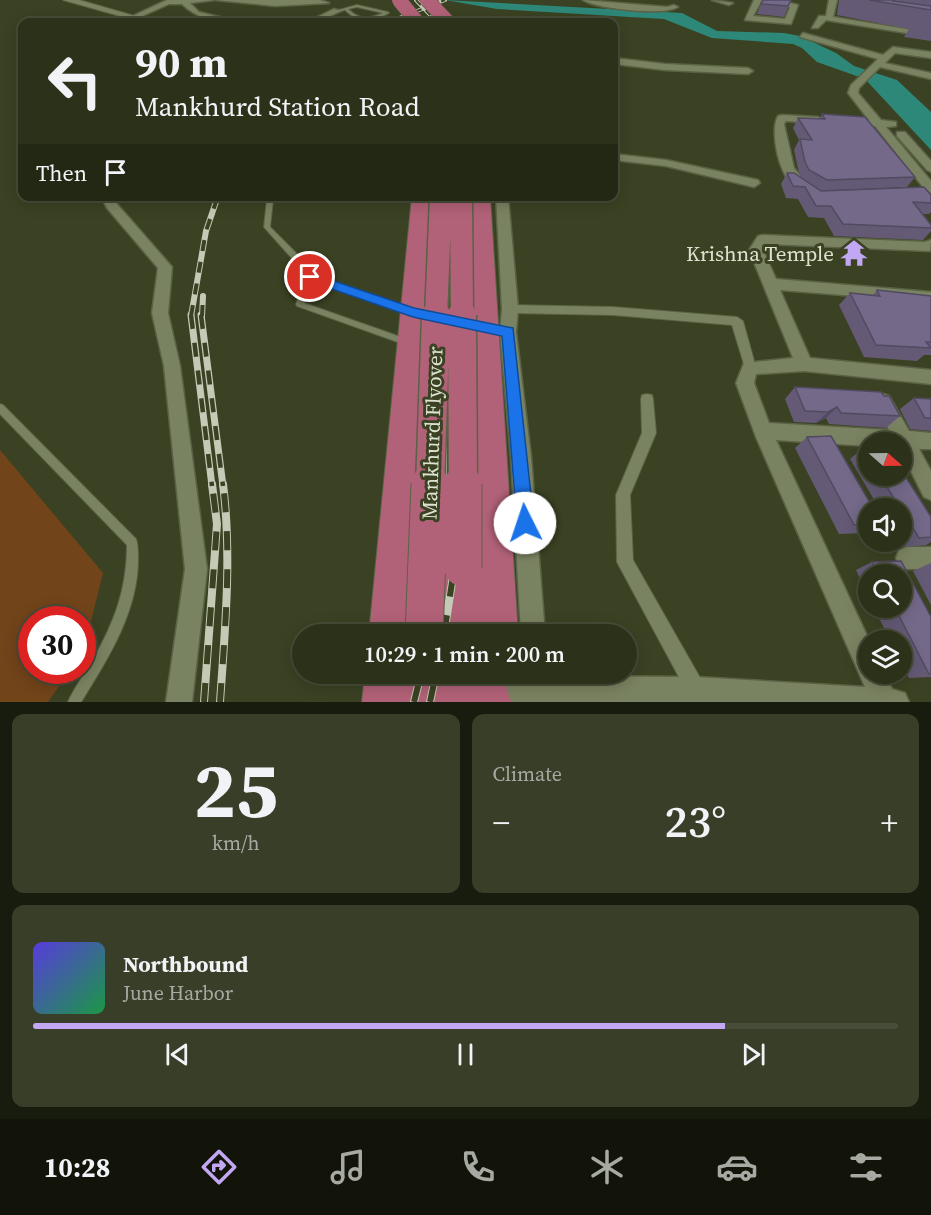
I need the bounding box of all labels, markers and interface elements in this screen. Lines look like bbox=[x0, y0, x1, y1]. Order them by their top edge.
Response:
text: 90 m bbox=[135, 33, 228, 91]
icon: left bbox=[36, 42, 114, 120]
text: Mankhurd Station Road bbox=[135, 88, 420, 125]
icon: arrive bbox=[99, 156, 132, 189]
text: Then bbox=[36, 158, 87, 188]
temple icon: Krishna Temple bbox=[839, 238, 869, 268]
place label: Krishna Temple bbox=[686, 239, 834, 268]
pin bbox=[284, 251, 335, 302]
icon: arrive bbox=[293, 260, 326, 293]
street label: Mankhurd Flyover bbox=[414, 346, 450, 520]
north arrow bbox=[858, 432, 912, 486]
map controls bbox=[858, 432, 912, 684]
position arrow bbox=[493, 491, 557, 555]
button: sound bbox=[858, 498, 912, 552]
button: search bbox=[858, 564, 912, 618]
speed limit sign: 30 bbox=[18, 606, 96, 684]
button: layers bbox=[858, 630, 912, 684]
text: 10:29 · 1 min · 200 m bbox=[364, 639, 565, 669]
text: 25 bbox=[193, 736, 278, 843]
text: Climate bbox=[493, 760, 562, 788]
text: 23° bbox=[664, 790, 726, 852]
text: − bbox=[493, 800, 510, 845]
text: + bbox=[881, 800, 898, 845]
text: km/h bbox=[212, 829, 260, 857]
text: Northbound bbox=[123, 949, 248, 979]
text: June Harbor bbox=[123, 979, 233, 1007]
icon: previous bbox=[161, 1038, 194, 1071]
icon: pause bbox=[449, 1038, 482, 1071]
icon: next bbox=[737, 1038, 770, 1071]
icon: directions bbox=[198, 1146, 240, 1188]
icon: music bbox=[327, 1146, 369, 1188]
icon: phone bbox=[457, 1146, 499, 1188]
icon: climate bbox=[586, 1146, 628, 1188]
icon: car bbox=[716, 1146, 758, 1188]
icon: filters bbox=[845, 1146, 887, 1188]
text: 10:28 bbox=[44, 1149, 110, 1186]

